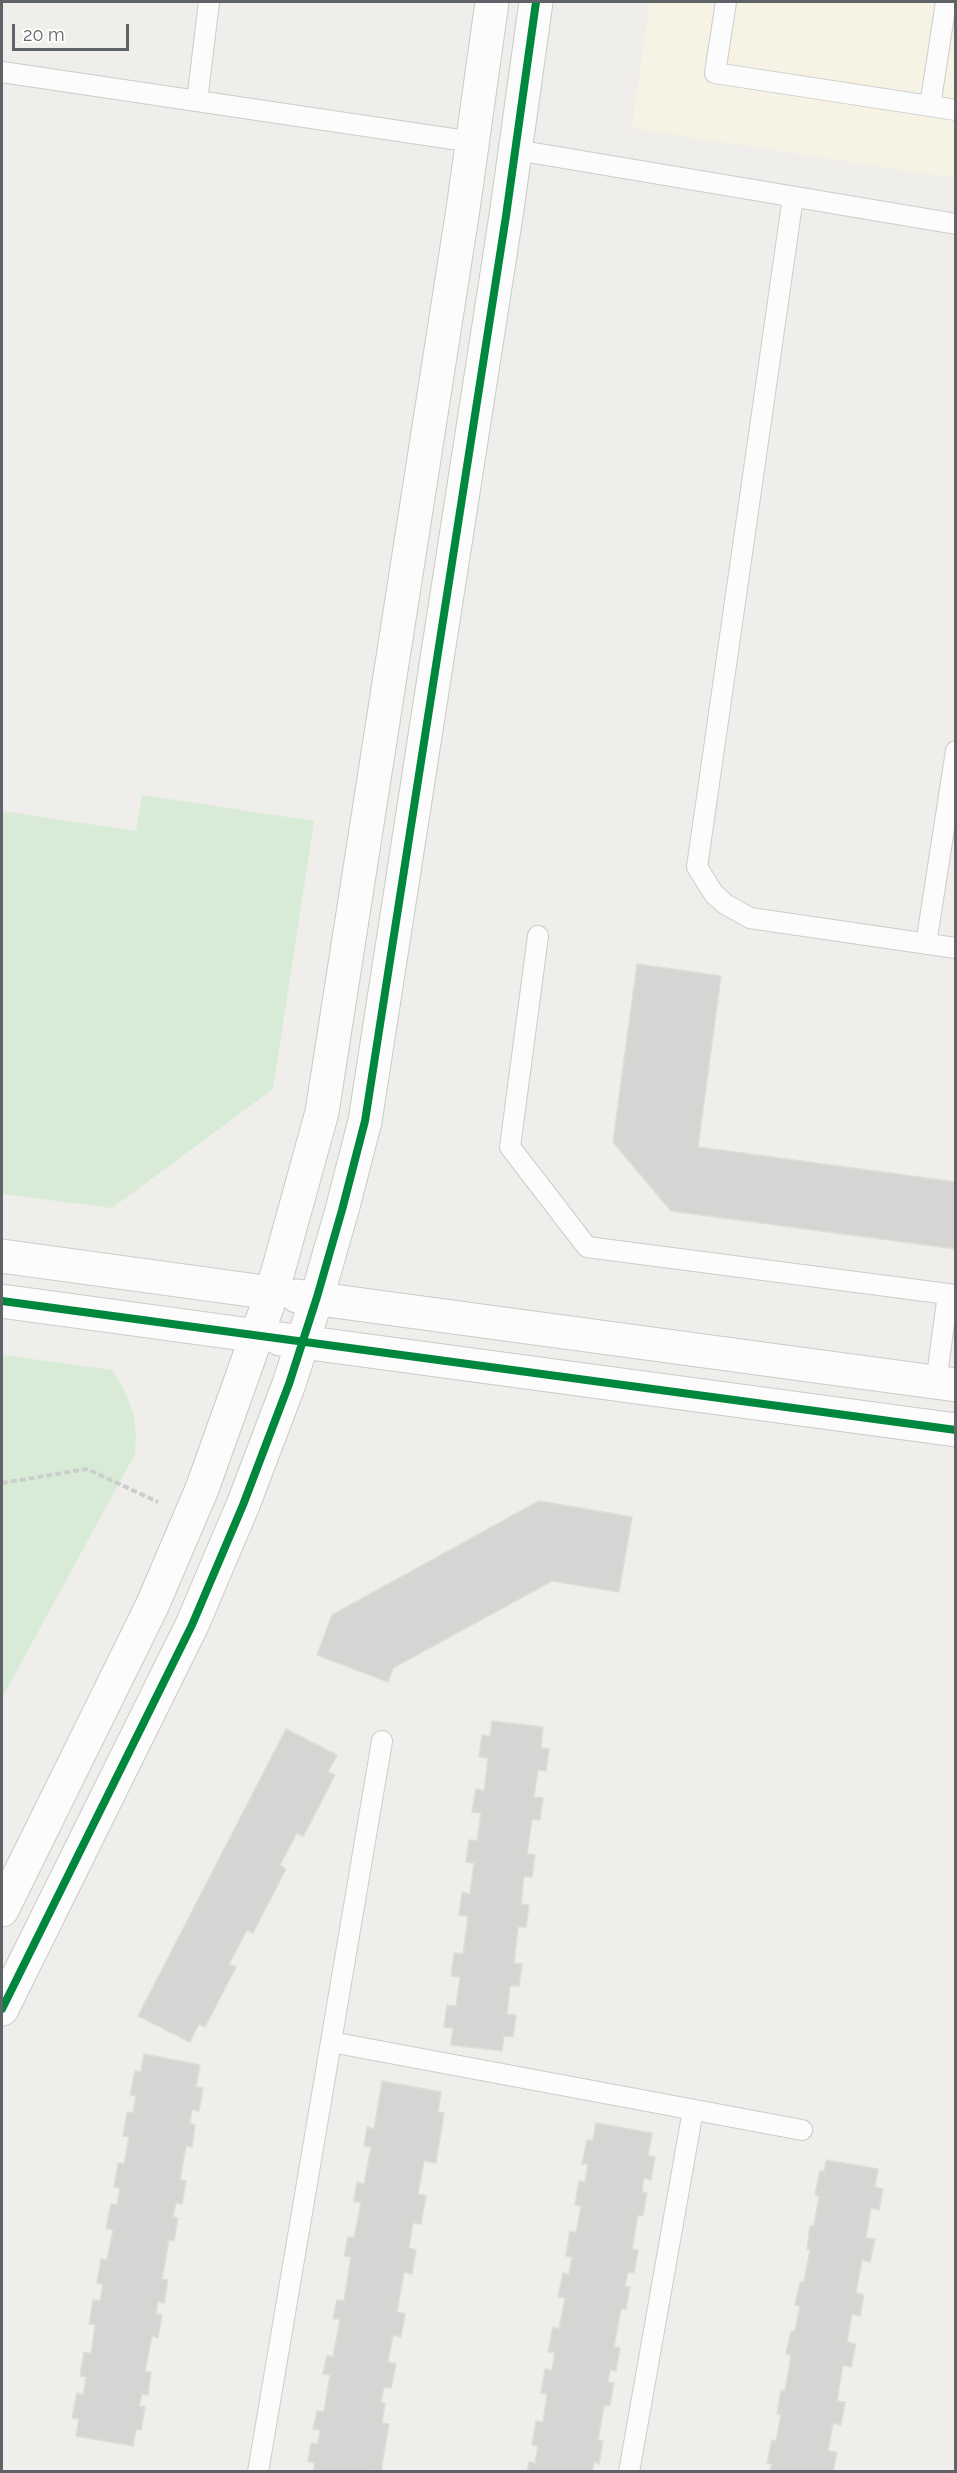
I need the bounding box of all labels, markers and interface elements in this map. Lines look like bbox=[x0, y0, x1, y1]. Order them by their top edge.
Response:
scale bar bbox=[15, 12, 132, 50]
text: 20 m bbox=[23, 24, 65, 45]

